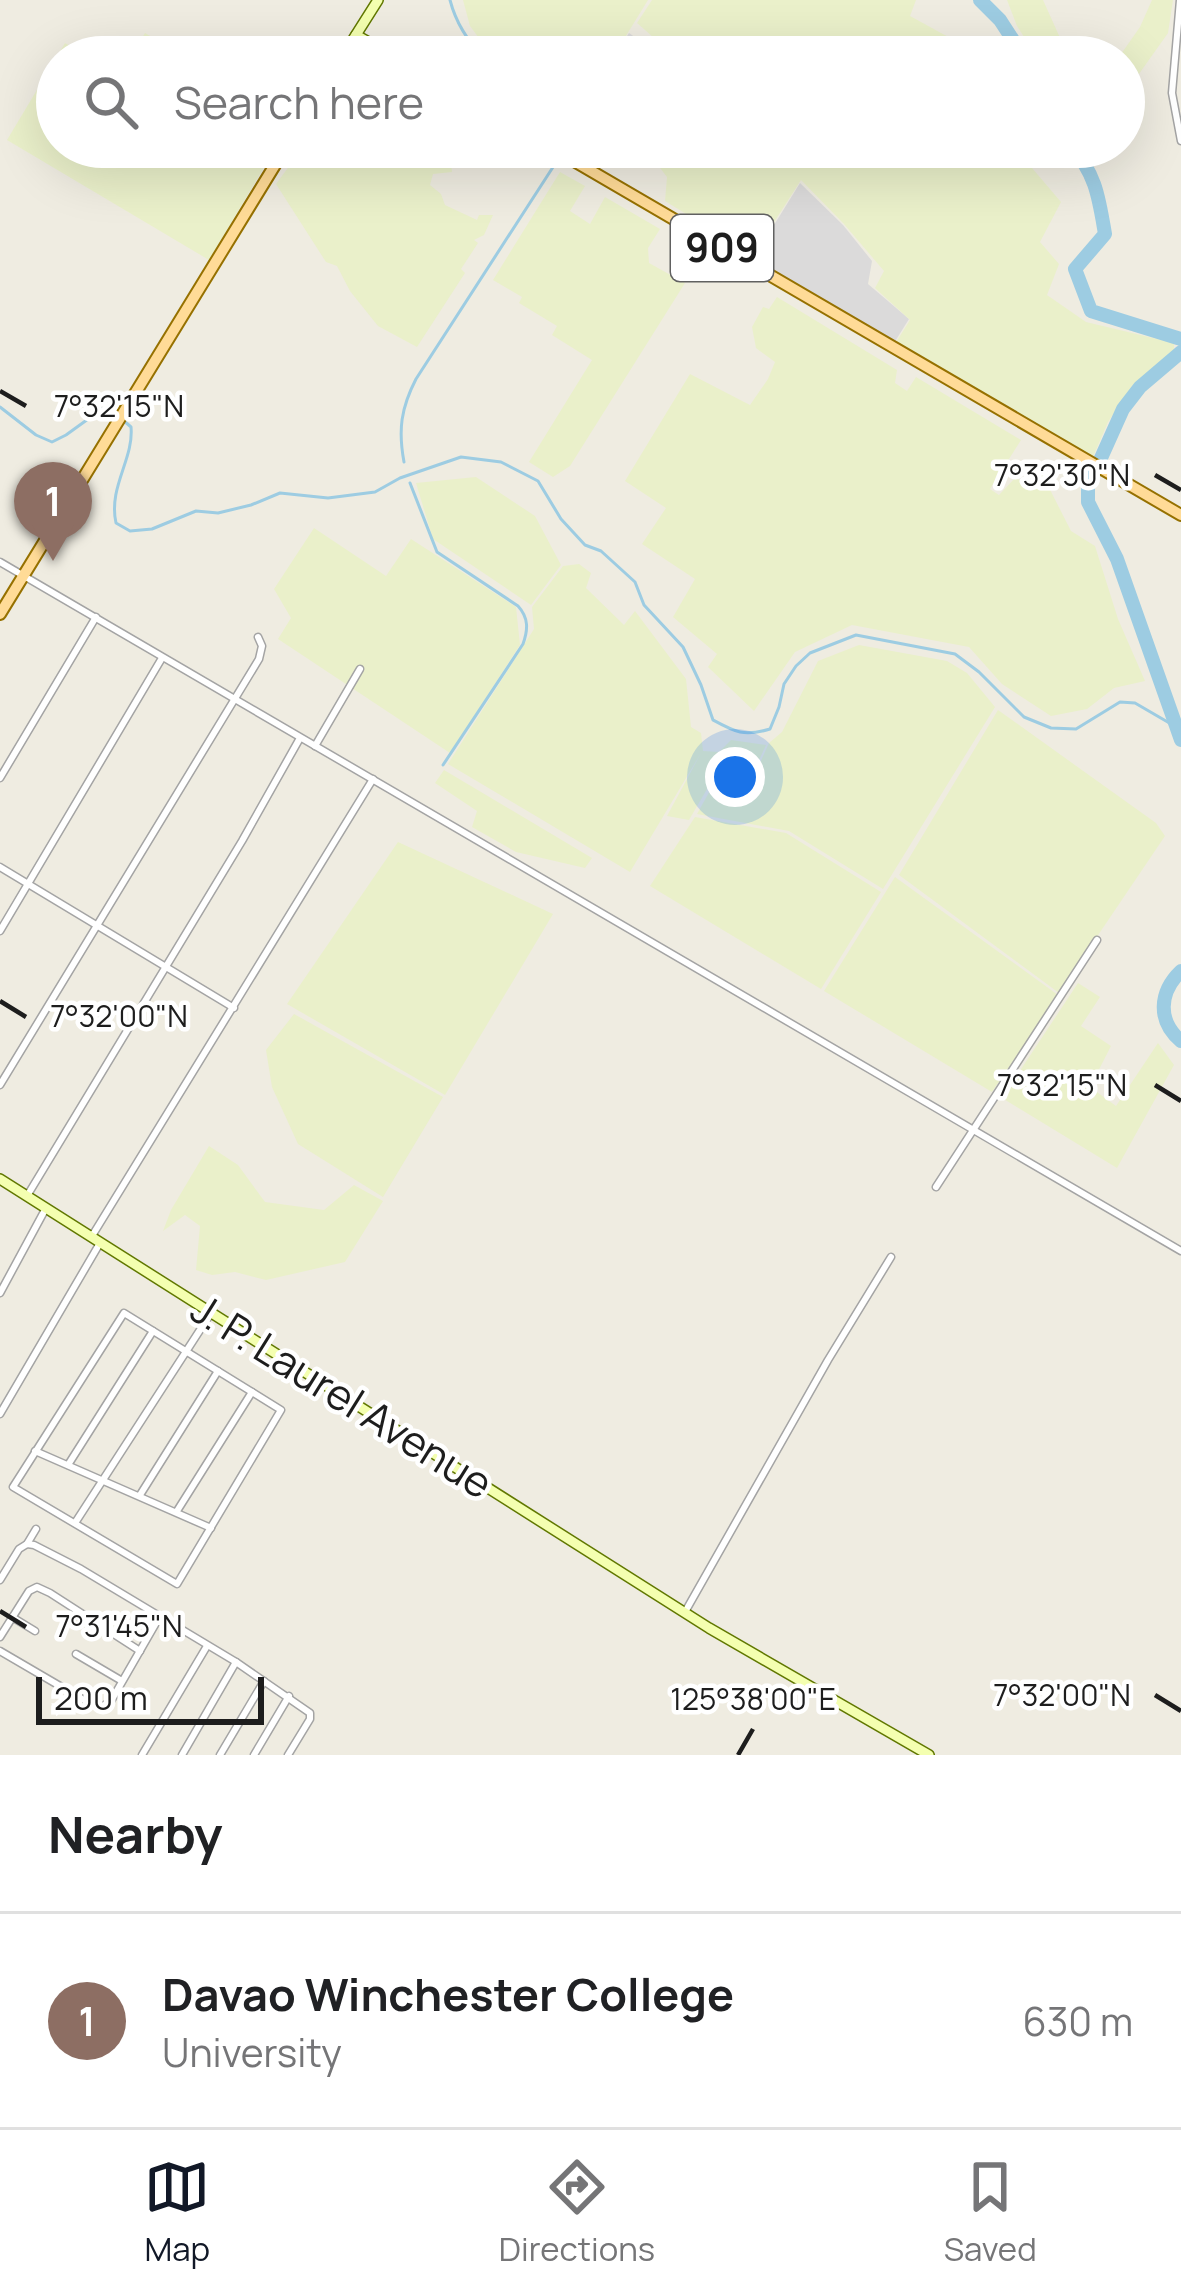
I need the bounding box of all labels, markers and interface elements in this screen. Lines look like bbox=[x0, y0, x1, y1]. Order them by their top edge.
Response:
search box bbox=[36, 36, 1145, 168]
icon: search bbox=[78, 69, 144, 135]
text: Search here bbox=[174, 71, 424, 133]
road number: 909 bbox=[671, 215, 773, 281]
text: 7°32'15"N bbox=[54, 385, 184, 426]
text: 7°32'30"N bbox=[994, 454, 1130, 495]
pin: 1 bbox=[14, 462, 92, 561]
your location bbox=[705, 747, 765, 807]
text: 7°32'00"N bbox=[50, 995, 188, 1036]
text: 7°32'15"N bbox=[997, 1064, 1127, 1105]
street label: J. P. Laurel Avenue bbox=[181, 1279, 504, 1511]
text: 7°31'45"N bbox=[56, 1605, 182, 1646]
scale bar bbox=[36, 1671, 264, 1724]
text: 7°32'00"N bbox=[993, 1674, 1131, 1715]
text: 200 m bbox=[54, 1675, 148, 1720]
text: 125°38'00"E bbox=[670, 1678, 836, 1719]
text: Nearby bbox=[48, 1799, 223, 1868]
text: Davao Winchester College bbox=[162, 1963, 734, 2025]
text: 1 bbox=[78, 1994, 96, 2048]
text: 630 m bbox=[1023, 1994, 1133, 2048]
text: University bbox=[162, 2025, 342, 2079]
tab: Map bbox=[144, 2154, 210, 2271]
tab: Directions bbox=[499, 2154, 655, 2271]
tab: Saved bbox=[944, 2154, 1037, 2271]

